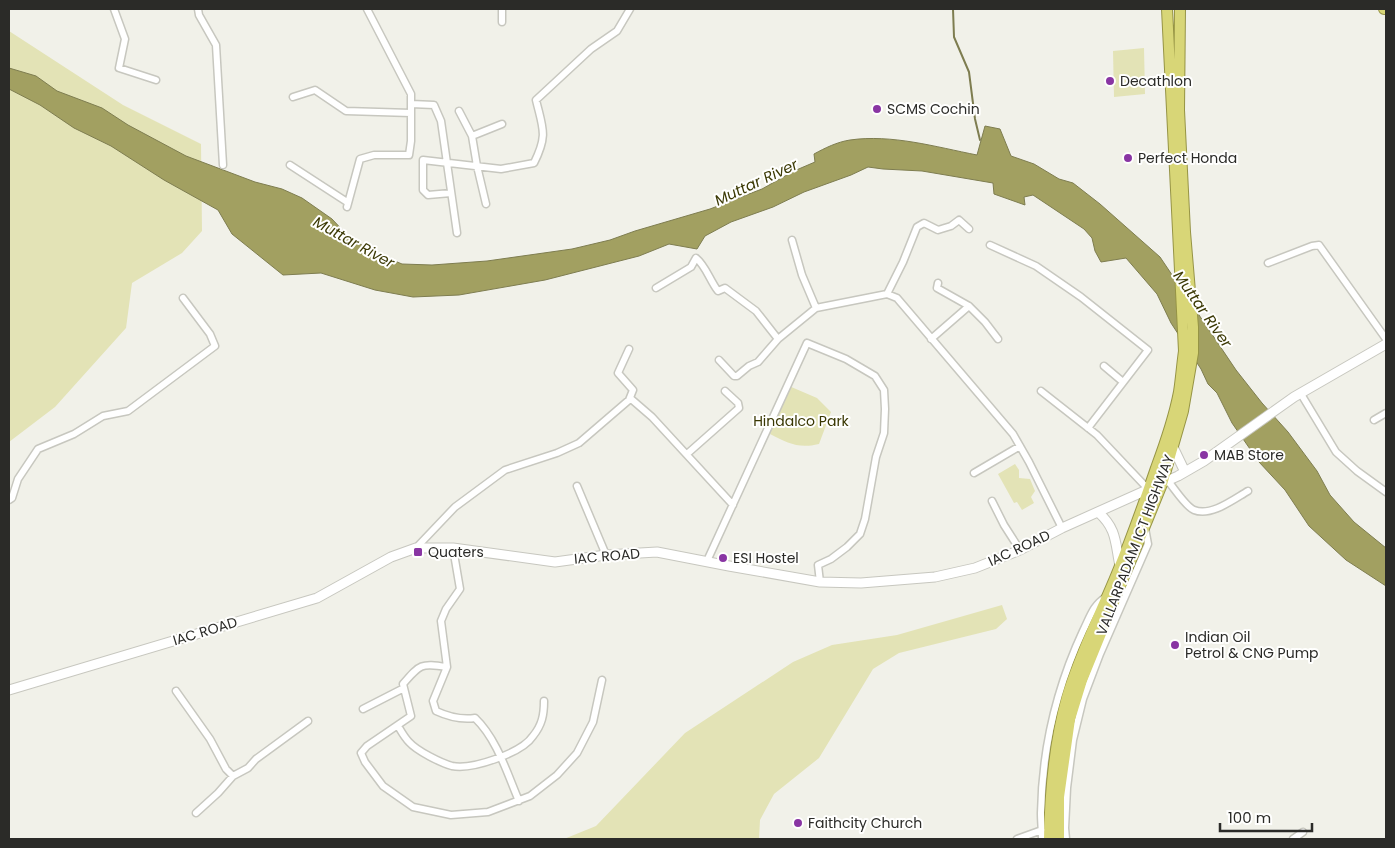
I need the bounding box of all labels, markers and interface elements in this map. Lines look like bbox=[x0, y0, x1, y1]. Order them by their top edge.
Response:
place label: Decathlon bbox=[1120, 71, 1192, 91]
marker: Decathlon bbox=[1104, 75, 1116, 87]
place label: SCMS Cochin bbox=[887, 99, 980, 119]
marker: SCMS Cochin bbox=[871, 103, 883, 115]
place label: Perfect Honda bbox=[1138, 148, 1237, 168]
marker: Perfect Honda bbox=[1122, 152, 1134, 164]
water label: Muttar River bbox=[711, 153, 801, 210]
water label: Muttar River bbox=[310, 211, 399, 273]
water label: Muttar River bbox=[1169, 266, 1238, 352]
park label: Hindalco Park bbox=[753, 411, 850, 431]
place label: MAB Store bbox=[1214, 445, 1284, 465]
marker: MAB Store bbox=[1198, 449, 1210, 461]
street label: VALLARPADAM ICT HIGHWAY bbox=[1091, 452, 1179, 638]
street label: IAC ROAD bbox=[985, 525, 1053, 571]
place label: Quaters bbox=[428, 542, 484, 562]
street label: IAC ROAD bbox=[573, 543, 641, 569]
marker: Quaters bbox=[412, 546, 424, 558]
place label: ESI Hostel bbox=[733, 548, 799, 568]
marker: ESI Hostel bbox=[717, 552, 729, 564]
street label: IAC ROAD bbox=[170, 612, 240, 650]
place label: Indian Oil Petrol & CNG Pump bbox=[1185, 627, 1319, 663]
marker: Indian Oil Petrol & CNG Pump bbox=[1169, 639, 1181, 651]
scale bar bbox=[1220, 800, 1312, 832]
text: 100 m bbox=[1228, 807, 1271, 828]
place label: Faithcity Church bbox=[808, 813, 922, 833]
marker: Faithcity Church bbox=[792, 817, 804, 829]

